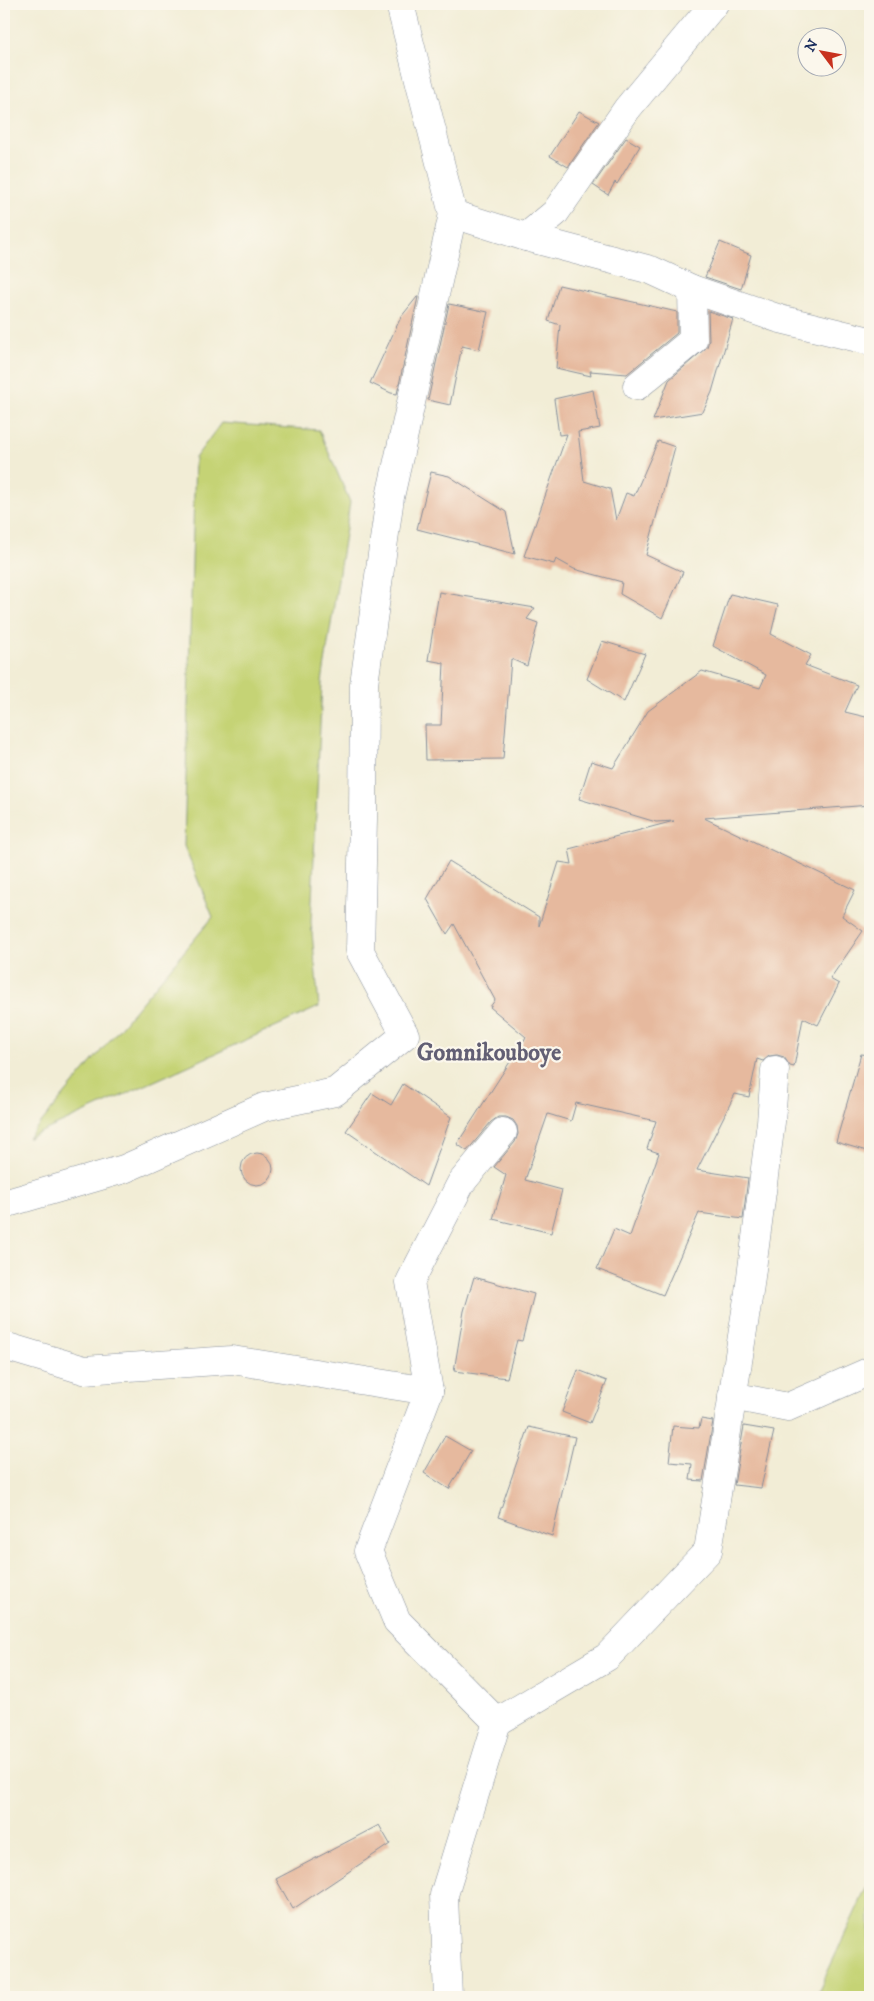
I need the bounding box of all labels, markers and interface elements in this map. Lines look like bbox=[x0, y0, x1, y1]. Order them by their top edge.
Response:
north arrow bbox=[796, 28, 846, 78]
text: N bbox=[801, 36, 823, 55]
district label: Gomnikouboye bbox=[417, 1038, 561, 1068]

